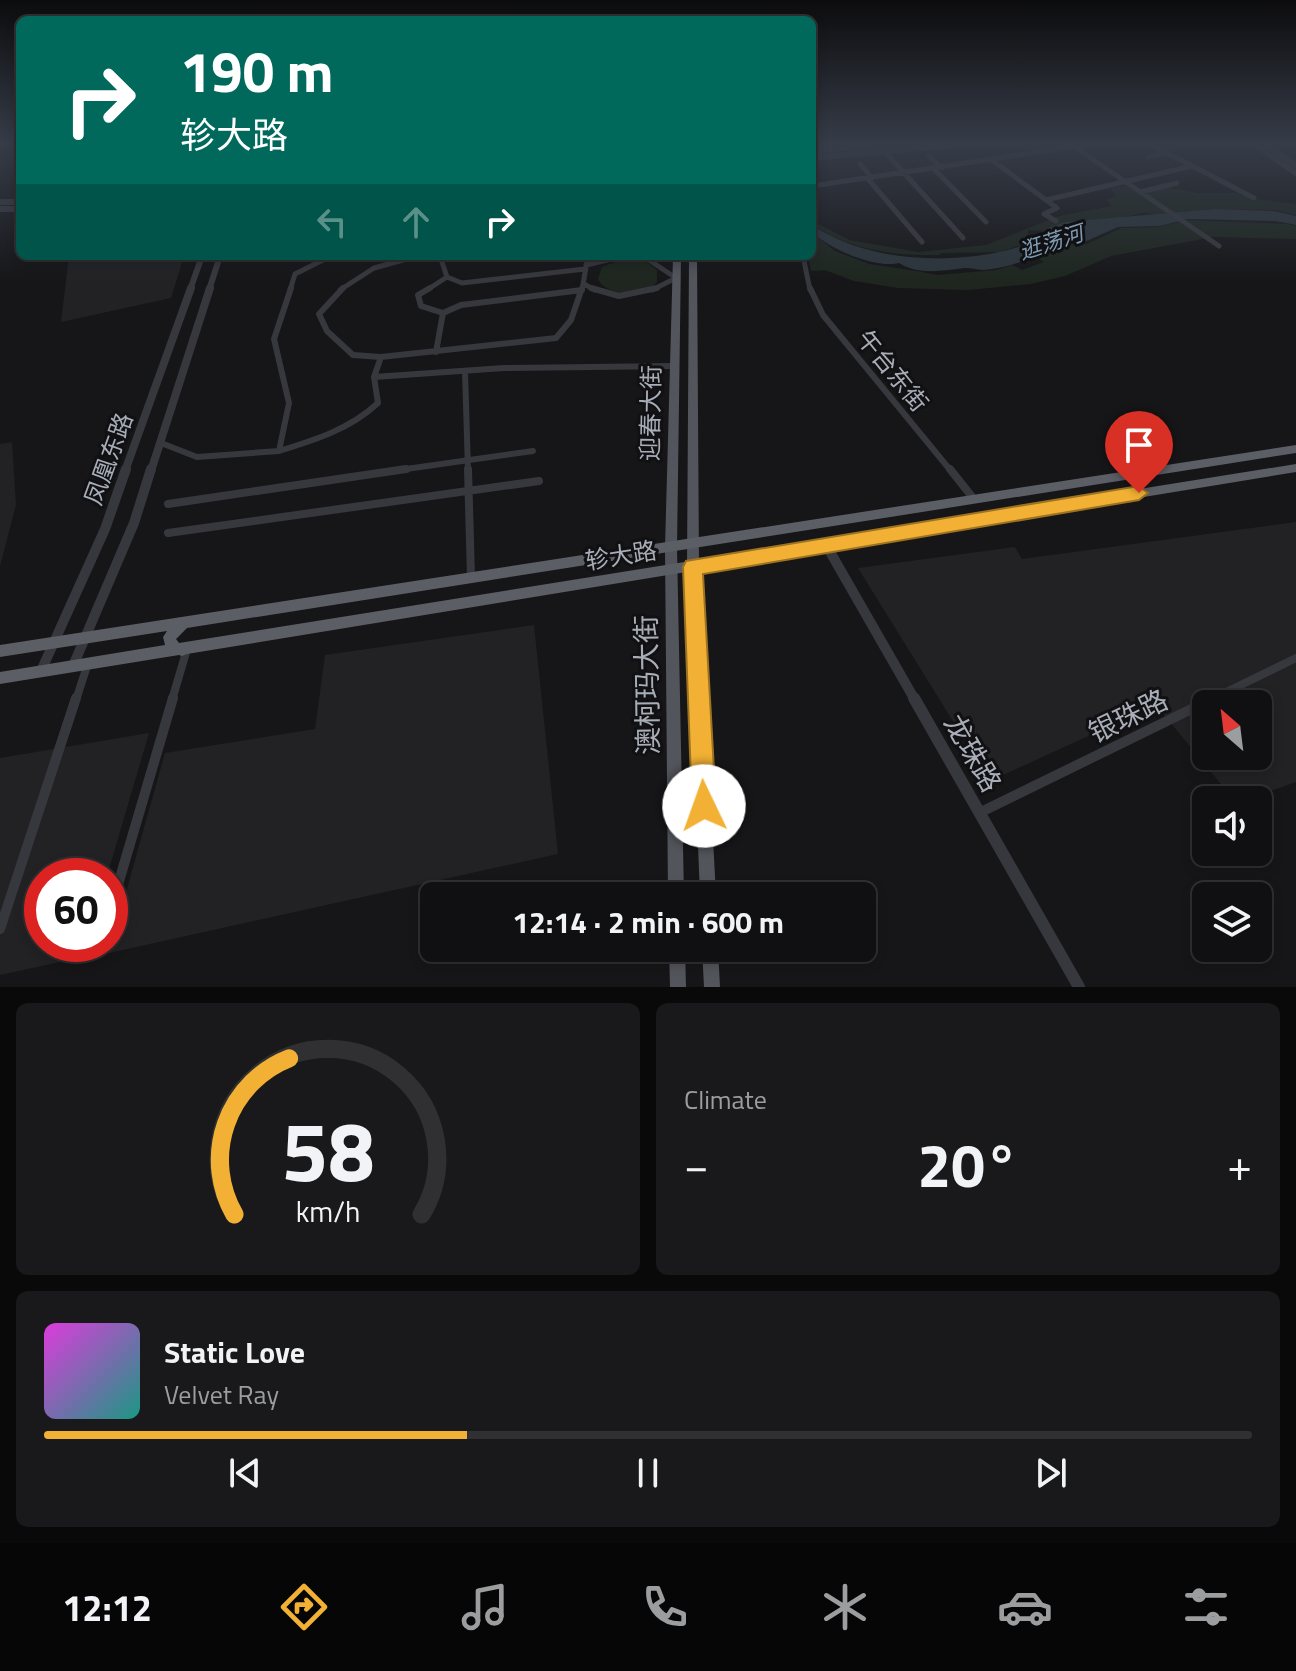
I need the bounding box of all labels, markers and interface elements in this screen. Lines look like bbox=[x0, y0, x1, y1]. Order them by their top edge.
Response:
text: 190 m bbox=[180, 29, 333, 114]
icon: right bbox=[48, 48, 152, 152]
text: 轸大路 bbox=[180, 107, 288, 162]
icon: left bbox=[310, 200, 354, 244]
icon: ahead bbox=[394, 200, 438, 244]
icon: right bbox=[478, 200, 522, 244]
water label: 逛荡河 bbox=[1014, 214, 1091, 268]
street label: 午台东街 bbox=[849, 322, 937, 419]
street label: 迎春大街 bbox=[631, 365, 669, 461]
street label: 凤凰东路 bbox=[75, 407, 141, 510]
pin bbox=[1105, 411, 1173, 493]
icon: arrive bbox=[1117, 423, 1161, 467]
street label: 轸大路 bbox=[582, 532, 659, 578]
street label: 澳柯玛大街 bbox=[624, 615, 669, 755]
street label: 银珠路 bbox=[1081, 678, 1175, 753]
north arrow bbox=[1192, 690, 1272, 770]
map controls bbox=[1192, 690, 1272, 962]
street label: 龙珠路 bbox=[934, 706, 1013, 800]
position arrow bbox=[662, 764, 746, 848]
button: sound bbox=[1192, 786, 1272, 866]
speed limit sign: 60 bbox=[24, 858, 128, 962]
button: layers bbox=[1192, 882, 1272, 962]
text: 12:14 · 2 min · 600 m bbox=[512, 899, 784, 945]
text: Climate bbox=[684, 1080, 767, 1119]
text: 58 bbox=[281, 1087, 375, 1213]
text: 20° bbox=[918, 1119, 1018, 1210]
text: − bbox=[684, 1131, 709, 1198]
text: + bbox=[1227, 1131, 1252, 1198]
text: km/h bbox=[296, 1190, 360, 1233]
text: Static Love bbox=[164, 1329, 305, 1375]
text: Velvet Ray bbox=[164, 1375, 279, 1414]
icon: previous bbox=[223, 1451, 267, 1495]
icon: pause bbox=[626, 1451, 670, 1495]
icon: next bbox=[1029, 1451, 1073, 1495]
icon: directions bbox=[276, 1579, 332, 1635]
icon: music bbox=[457, 1579, 513, 1635]
icon: phone bbox=[637, 1579, 693, 1635]
icon: climate bbox=[817, 1579, 873, 1635]
icon: car bbox=[997, 1579, 1053, 1635]
icon: filters bbox=[1178, 1579, 1234, 1635]
text: 12:12 bbox=[62, 1580, 152, 1635]

